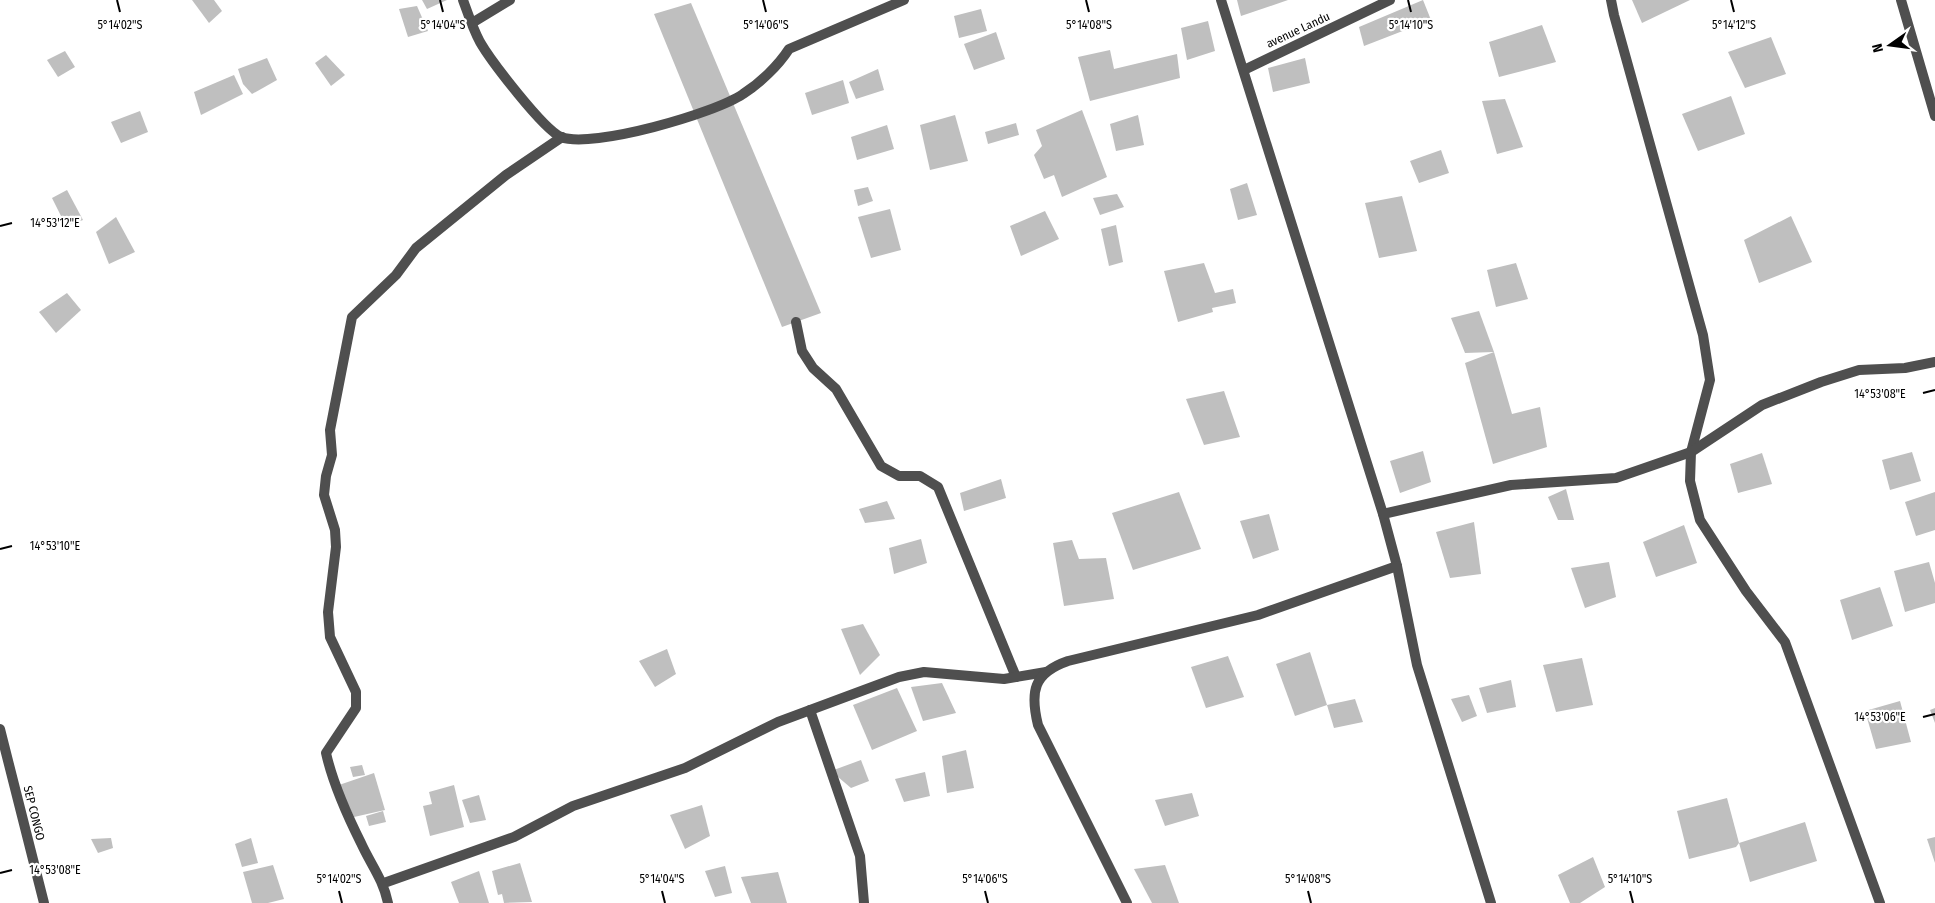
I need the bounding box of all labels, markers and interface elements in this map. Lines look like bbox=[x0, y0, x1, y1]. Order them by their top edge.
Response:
street label: avenue Landu bbox=[1264, 9, 1332, 51]
text: 5°14'02"S bbox=[97, 18, 143, 32]
text: 5°14'04"S bbox=[420, 18, 466, 32]
text: 5°14'06"S bbox=[743, 18, 789, 32]
text: 5°14'08"S bbox=[1066, 18, 1112, 32]
text: 5°14'10"S bbox=[1389, 18, 1433, 32]
text: 5°14'12"S bbox=[1712, 18, 1756, 32]
north arrow bbox=[1865, 20, 1915, 70]
text: N bbox=[1869, 42, 1887, 54]
text: 14°53'12"E bbox=[30, 216, 80, 230]
text: 14°53'08"E bbox=[1854, 387, 1906, 401]
text: 14°53'10"E bbox=[30, 539, 81, 553]
text: 14°53'06"E bbox=[1854, 710, 1906, 724]
street label: SEP CONGO bbox=[20, 784, 48, 842]
text: 14°53'08"E bbox=[29, 863, 81, 877]
text: 5°14'02"S bbox=[316, 872, 362, 886]
text: 5°14'04"S bbox=[639, 872, 685, 886]
text: 5°14'06"S bbox=[962, 872, 1008, 886]
text: 5°14'08"S bbox=[1285, 872, 1331, 886]
text: 5°14'10"S bbox=[1608, 872, 1652, 886]

